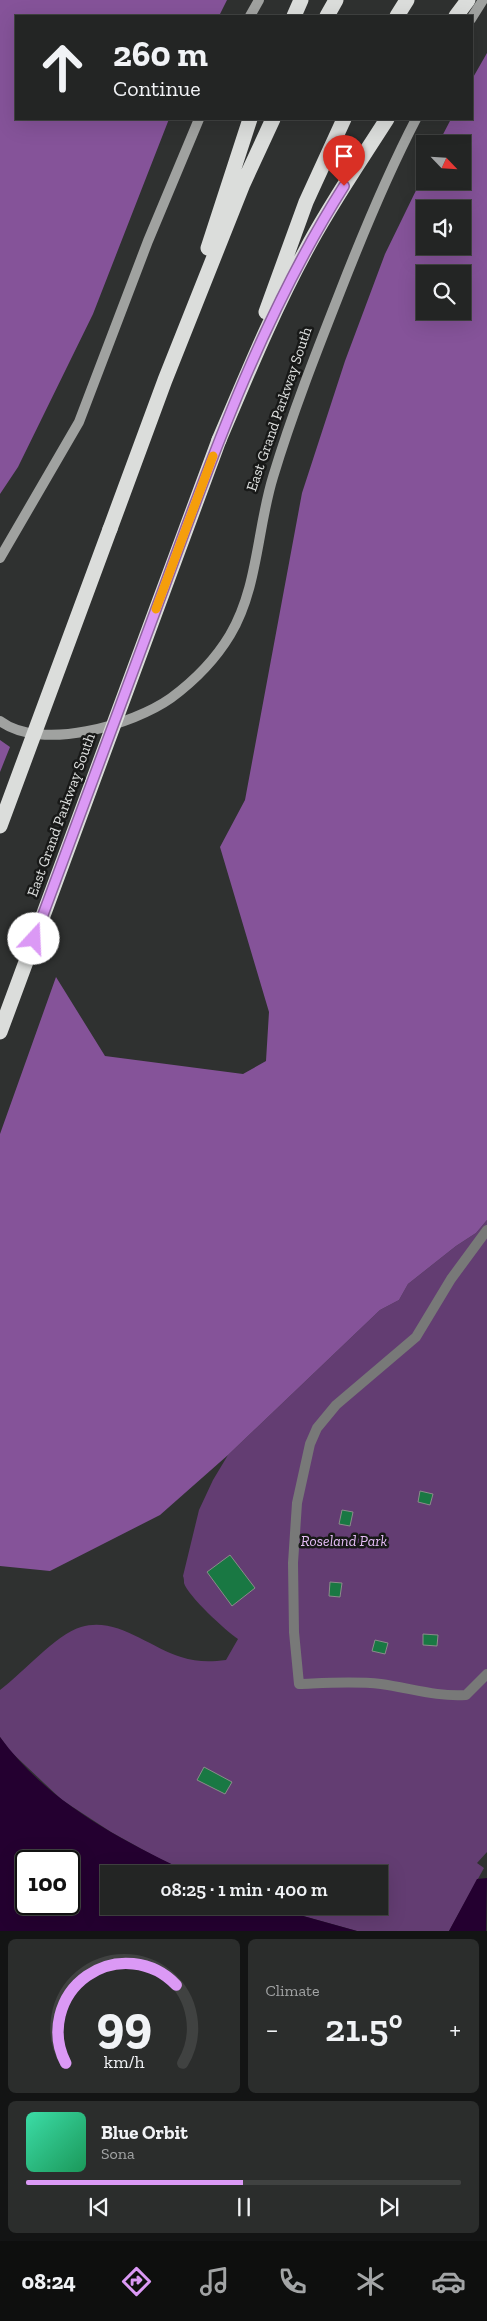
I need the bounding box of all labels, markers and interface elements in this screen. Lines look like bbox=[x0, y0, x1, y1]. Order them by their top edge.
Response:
text: 260 m bbox=[113, 33, 208, 75]
icon: ahead bbox=[30, 35, 95, 100]
text: Continue bbox=[113, 75, 201, 102]
pin bbox=[323, 135, 365, 186]
north arrow bbox=[416, 135, 471, 190]
map controls bbox=[416, 135, 471, 320]
icon: arrive bbox=[330, 142, 358, 170]
button: sound bbox=[416, 200, 471, 255]
button: search bbox=[416, 265, 471, 320]
street label: East Grand Parkway South bbox=[242, 324, 316, 494]
street label: East Grand Parkway South bbox=[23, 730, 99, 899]
position arrow bbox=[7, 912, 59, 964]
park label: Roseland Park bbox=[301, 1532, 388, 1550]
speed limit sign: 100 bbox=[15, 1850, 80, 1915]
text: 08:25 · 1 min · 400 m bbox=[160, 1878, 328, 1901]
text: Climate bbox=[266, 1981, 320, 2000]
text: 99 bbox=[96, 1993, 152, 2055]
text: 21.5° bbox=[325, 2005, 403, 2051]
text: − bbox=[266, 2013, 279, 2046]
text: + bbox=[449, 2013, 461, 2046]
text: km/h bbox=[103, 2051, 144, 2073]
text: Blue Orbit bbox=[101, 2121, 188, 2144]
text: Sona bbox=[101, 2144, 135, 2163]
icon: previous bbox=[85, 2193, 113, 2221]
icon: pause bbox=[230, 2193, 258, 2221]
icon: next bbox=[375, 2193, 403, 2221]
icon: directions bbox=[119, 2264, 154, 2299]
icon: music bbox=[197, 2264, 232, 2299]
icon: phone bbox=[275, 2264, 310, 2299]
icon: climate bbox=[353, 2264, 388, 2299]
icon: car bbox=[431, 2264, 466, 2299]
text: 08:24 bbox=[21, 2268, 76, 2295]

